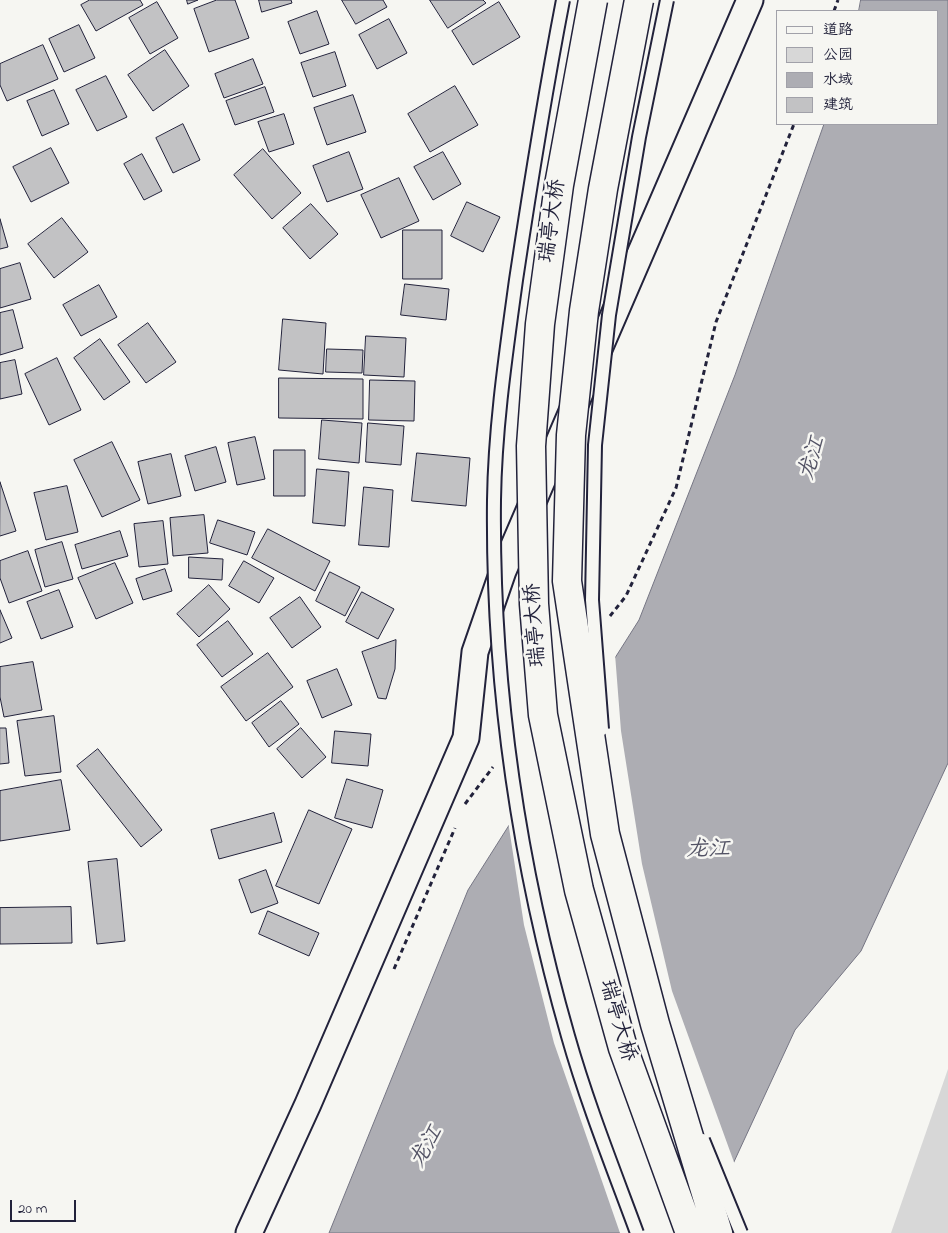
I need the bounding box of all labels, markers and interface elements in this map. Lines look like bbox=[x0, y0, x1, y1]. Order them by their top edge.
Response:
legend bbox=[776, 10, 938, 125]
text: 道路 bbox=[823, 19, 853, 41]
text: 公园 bbox=[823, 44, 853, 66]
text: 水域 bbox=[823, 69, 853, 91]
text: 建筑 bbox=[823, 94, 853, 116]
street label: 瑞亭大桥 bbox=[536, 178, 572, 264]
water label: 龙江 bbox=[795, 434, 833, 484]
street label: 瑞亭大桥 bbox=[522, 582, 552, 668]
water label: 龙江 bbox=[686, 838, 730, 864]
street label: 瑞亭大桥 bbox=[592, 977, 640, 1065]
water label: 龙江 bbox=[406, 1122, 450, 1174]
scale bar bbox=[12, 1190, 79, 1222]
text: 20 m bbox=[18, 1198, 47, 1220]

